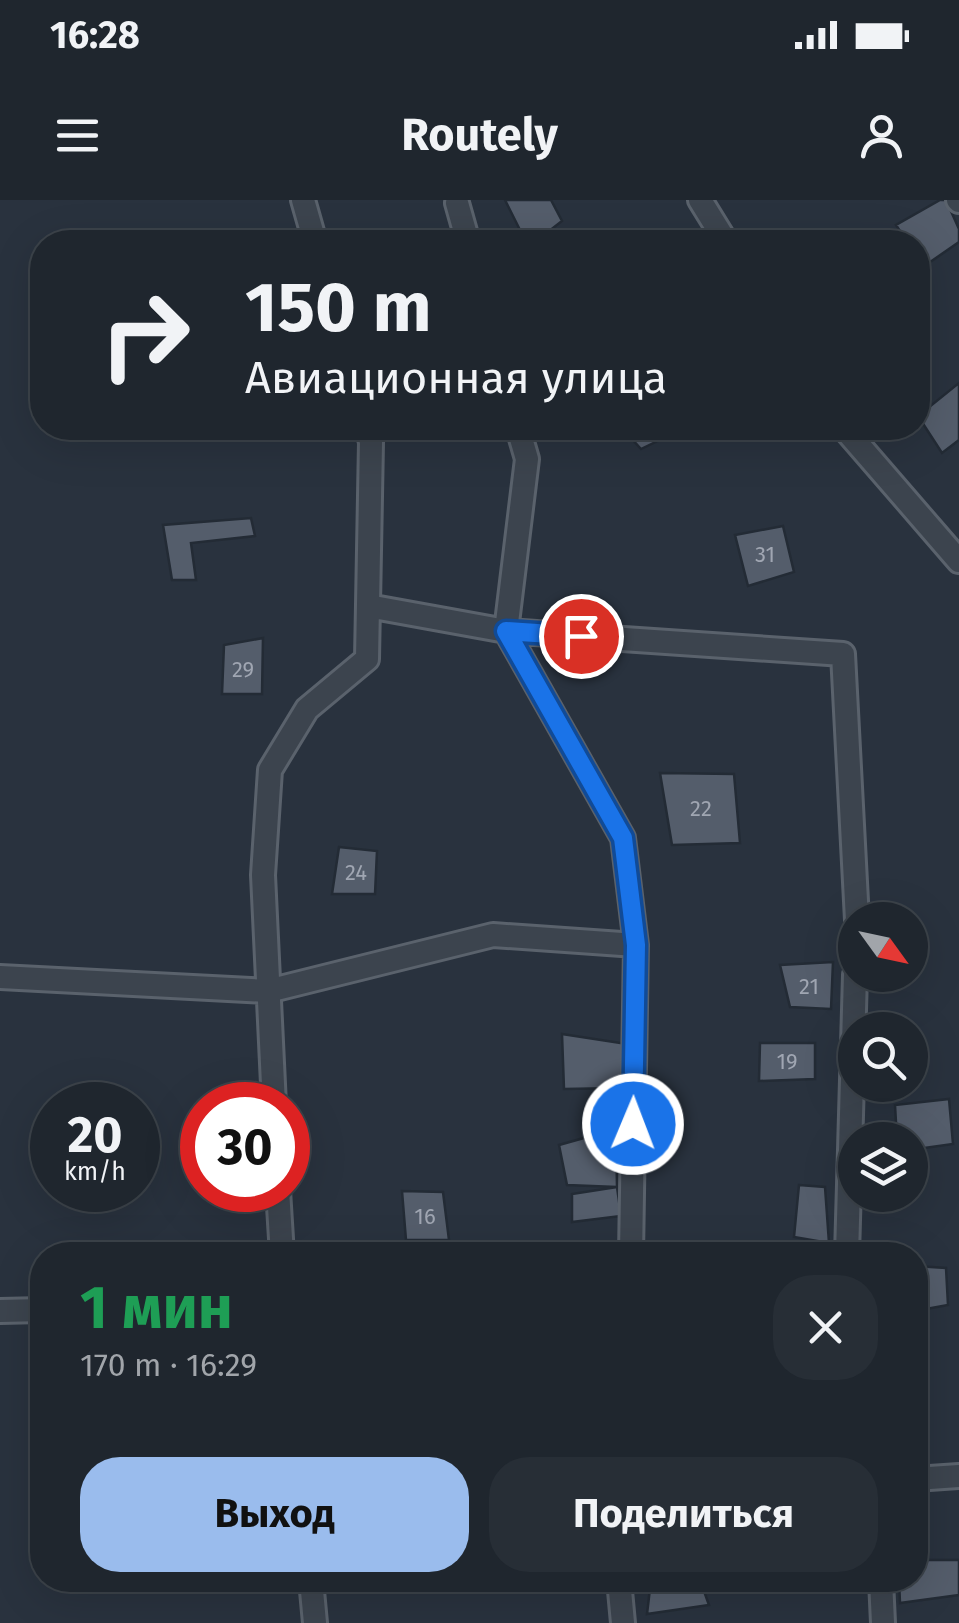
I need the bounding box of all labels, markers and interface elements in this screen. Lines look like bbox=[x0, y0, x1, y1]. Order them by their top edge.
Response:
text: 16:28 bbox=[50, 12, 140, 58]
icon: menu bbox=[50, 108, 105, 163]
text: Routely bbox=[401, 108, 558, 162]
icon: person bbox=[854, 108, 909, 163]
text: 150 m bbox=[245, 266, 432, 350]
icon: right bbox=[80, 270, 210, 400]
text: Авиационная улица bbox=[245, 351, 667, 405]
house number: 31 bbox=[755, 541, 775, 568]
pin bbox=[539, 594, 624, 679]
icon: arrive bbox=[554, 609, 609, 664]
house number: 29 bbox=[232, 656, 254, 683]
house number: 22 bbox=[690, 795, 712, 822]
house number: 24 bbox=[345, 859, 367, 886]
north arrow bbox=[838, 902, 928, 992]
map controls bbox=[838, 902, 928, 1212]
house number: 21 bbox=[799, 973, 819, 1000]
button: search bbox=[838, 1012, 928, 1102]
house number: 19 bbox=[776, 1048, 798, 1075]
position arrow bbox=[581, 1072, 685, 1176]
speed limit sign: 30 bbox=[180, 1082, 310, 1212]
text: 20 bbox=[67, 1105, 123, 1165]
button: layers bbox=[838, 1122, 928, 1212]
text: km/h bbox=[64, 1157, 126, 1187]
house number: 16 bbox=[414, 1203, 436, 1230]
text: 1 мин bbox=[80, 1272, 233, 1344]
button: close bbox=[773, 1275, 878, 1380]
text: 170 m · 16:29 bbox=[80, 1346, 257, 1384]
button: Выход bbox=[80, 1457, 469, 1572]
button: Поделиться bbox=[489, 1457, 878, 1572]

